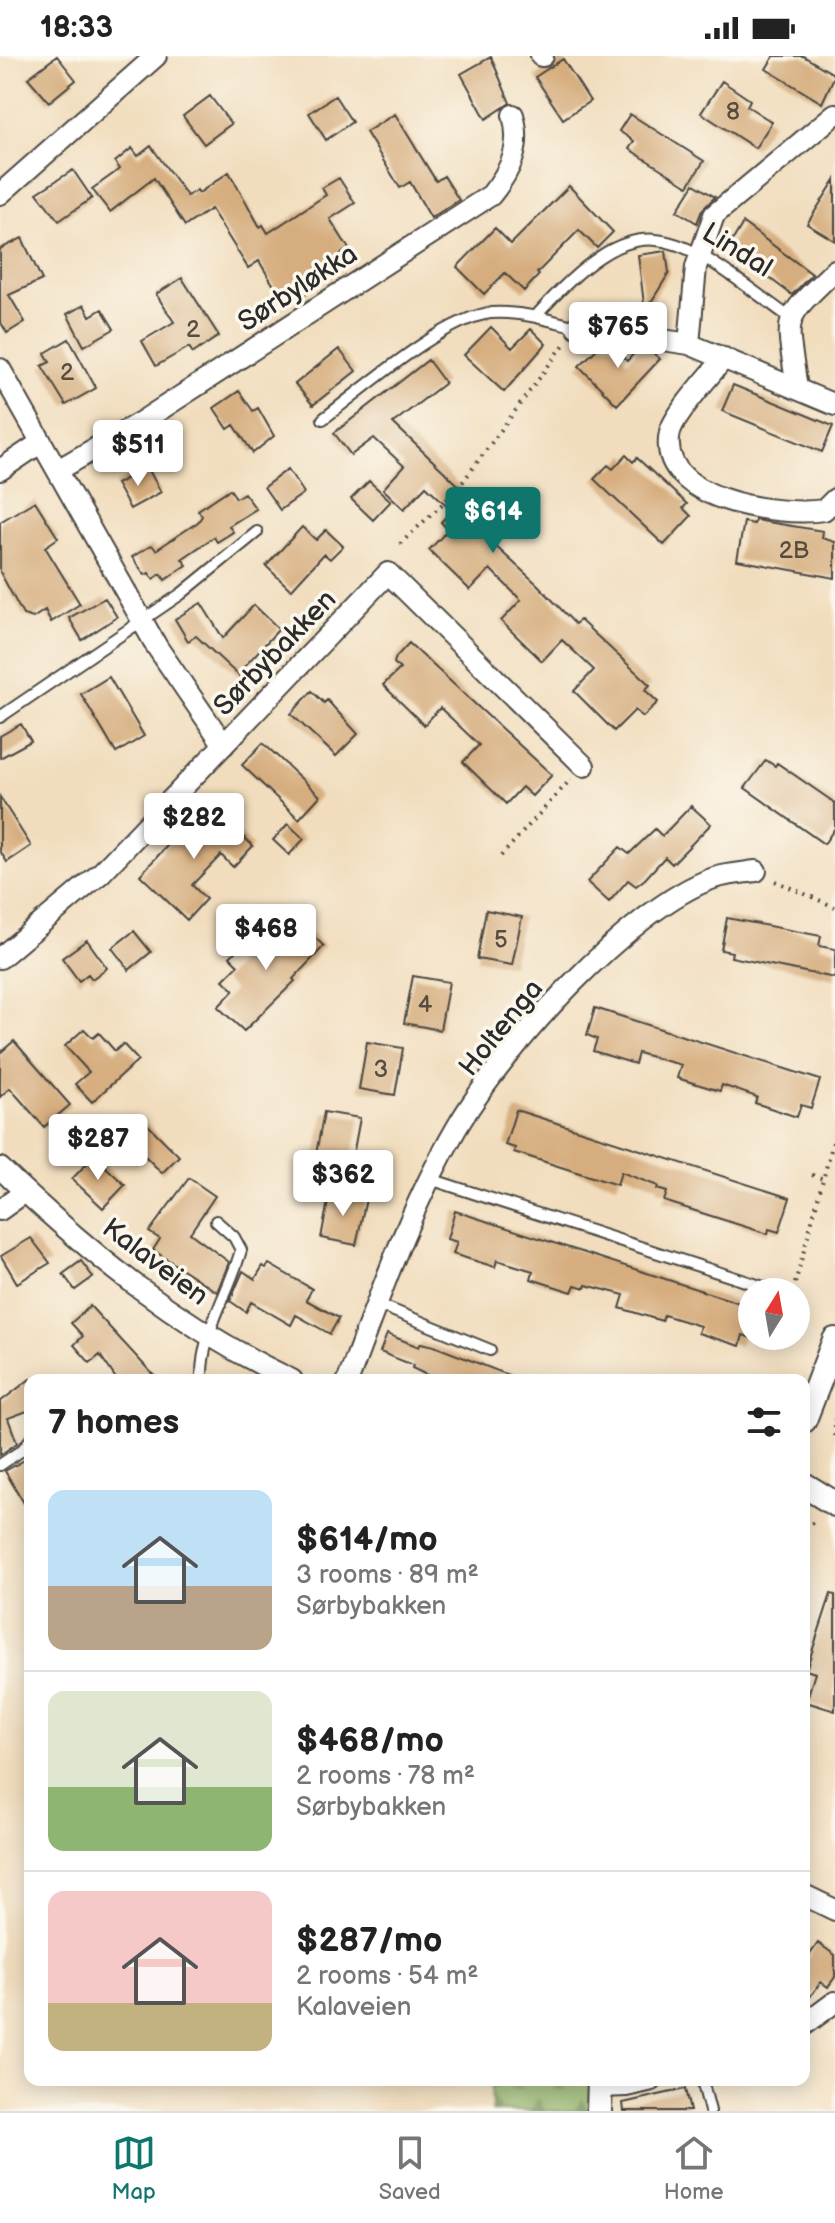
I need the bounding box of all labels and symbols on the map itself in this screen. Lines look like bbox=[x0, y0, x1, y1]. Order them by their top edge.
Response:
house number: 8 bbox=[726, 97, 740, 126]
street label: Lindal bbox=[696, 216, 778, 285]
street label: Sørbyløkka bbox=[232, 238, 364, 339]
pin: $765 bbox=[571, 302, 665, 370]
house number: 2 bbox=[186, 315, 200, 344]
house number: 2 bbox=[60, 358, 74, 387]
pin: $511 bbox=[91, 420, 185, 488]
pin: $614 bbox=[446, 487, 540, 555]
house number: 2B bbox=[779, 536, 809, 565]
street label: Sørbybakken bbox=[207, 583, 343, 723]
pin: $282 bbox=[147, 793, 241, 861]
pin: $468 bbox=[219, 904, 313, 972]
house number: 5 bbox=[494, 925, 508, 954]
street label: Holtenga bbox=[452, 973, 550, 1083]
house number: 4 bbox=[418, 990, 433, 1019]
house number: 3 bbox=[374, 1055, 388, 1084]
pin: $287 bbox=[51, 1114, 145, 1182]
pin: $362 bbox=[296, 1150, 390, 1218]
street label: Kalaveien bbox=[96, 1212, 215, 1313]
north arrow bbox=[738, 1278, 810, 1350]

